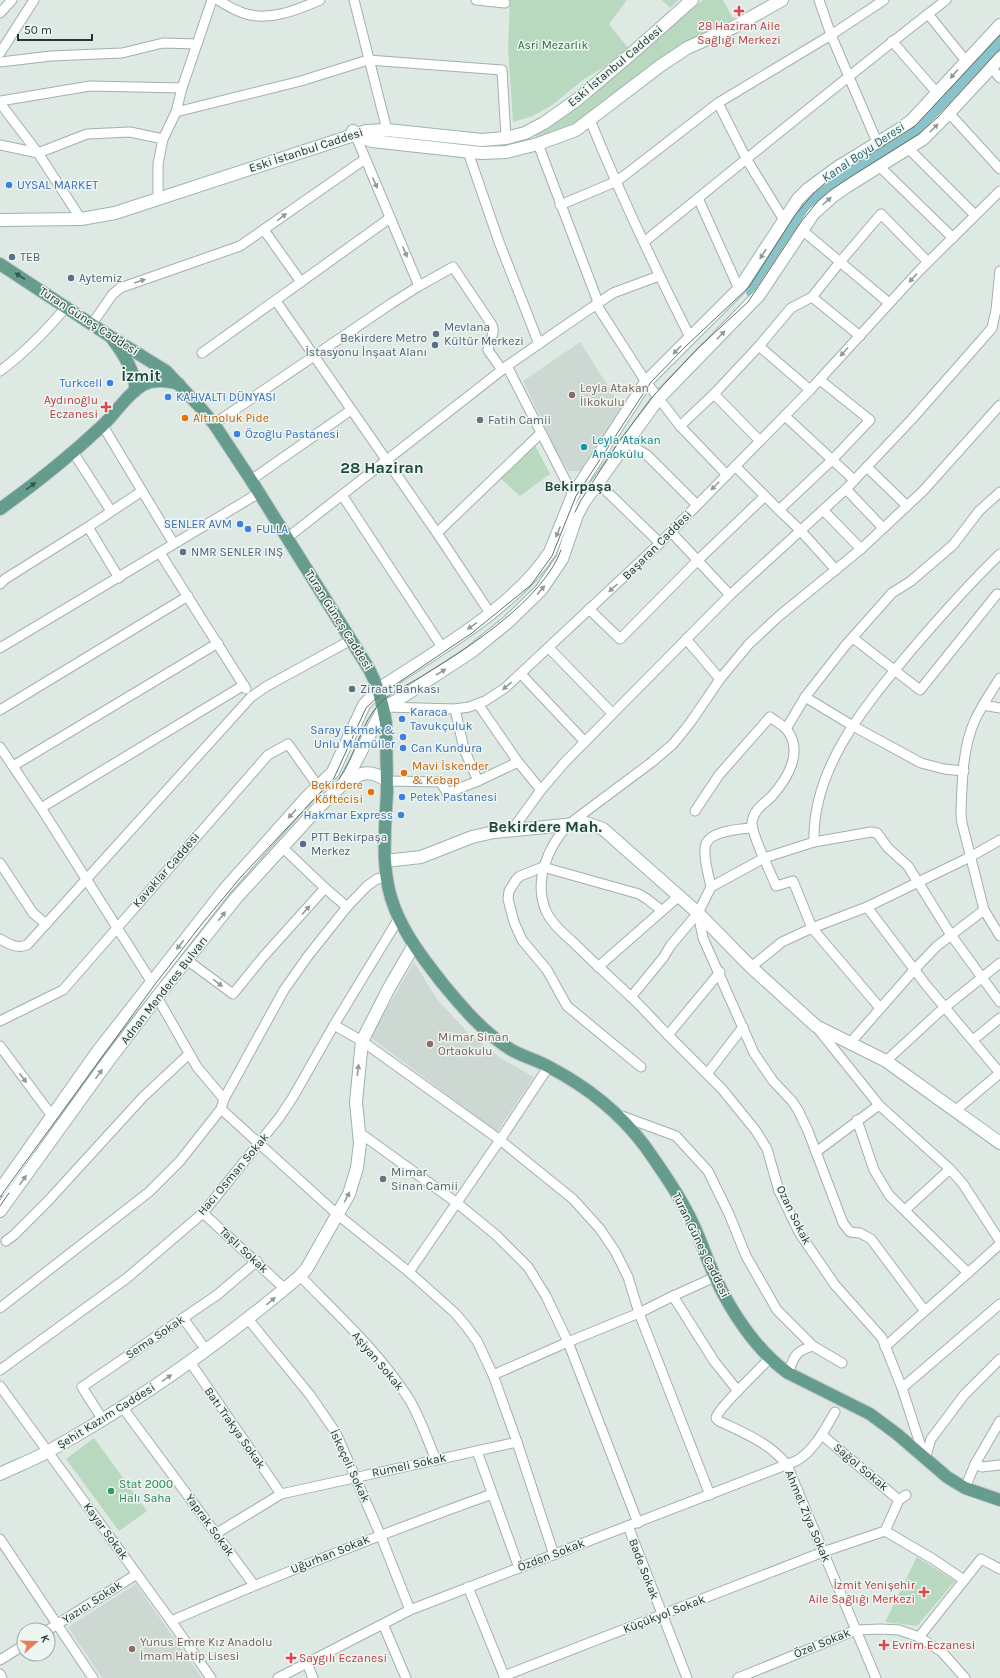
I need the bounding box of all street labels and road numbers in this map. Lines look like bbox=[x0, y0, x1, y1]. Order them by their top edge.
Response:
street label: Eski İstanbul Caddesi bbox=[565, 22, 665, 110]
street label: Eski İstanbul Caddesi bbox=[247, 125, 365, 175]
street label: Turan Güneş Caddesi bbox=[37, 284, 141, 358]
street label: Başaran Caddesi bbox=[619, 507, 695, 583]
street label: Turan Güneş Caddesi bbox=[303, 567, 375, 673]
street label: Kavaklar Caddesi bbox=[130, 830, 202, 910]
street label: Adnan Menderes Bulvarı bbox=[118, 933, 210, 1047]
street label: Hacı Osman Sokak bbox=[194, 1130, 272, 1218]
street label: Ozan Sokak bbox=[774, 1183, 814, 1247]
street label: Turan Güneş Caddesi bbox=[669, 1190, 733, 1300]
street label: Taşlı Sokak bbox=[217, 1224, 271, 1276]
street label: Sema Sokak bbox=[123, 1312, 187, 1362]
street label: Aşiyan Sokak bbox=[349, 1329, 407, 1394]
street label: Şehit Kazım Caddesi bbox=[54, 1380, 158, 1452]
street label: Batı Trakya Sokak bbox=[202, 1384, 269, 1472]
street label: İskeçeli Sokak bbox=[327, 1427, 373, 1505]
street label: Sağol Sokak bbox=[831, 1440, 891, 1494]
street label: Rumeli Sokak bbox=[371, 1450, 448, 1480]
street label: Ahmet Ziya Sokak bbox=[782, 1468, 834, 1564]
street label: Yaprak Sokak bbox=[183, 1491, 238, 1559]
street label: Kayar Sokak bbox=[81, 1500, 132, 1562]
street label: Uğurhan Sokak bbox=[288, 1532, 372, 1576]
street label: Özden Sokak bbox=[515, 1536, 587, 1574]
street label: Bade Sokak bbox=[626, 1537, 662, 1602]
street label: Yazıcı Sokak bbox=[60, 1577, 125, 1626]
street label: Küçükyol Sokak bbox=[621, 1592, 707, 1636]
street label: Özel Sokak bbox=[792, 1625, 853, 1661]

